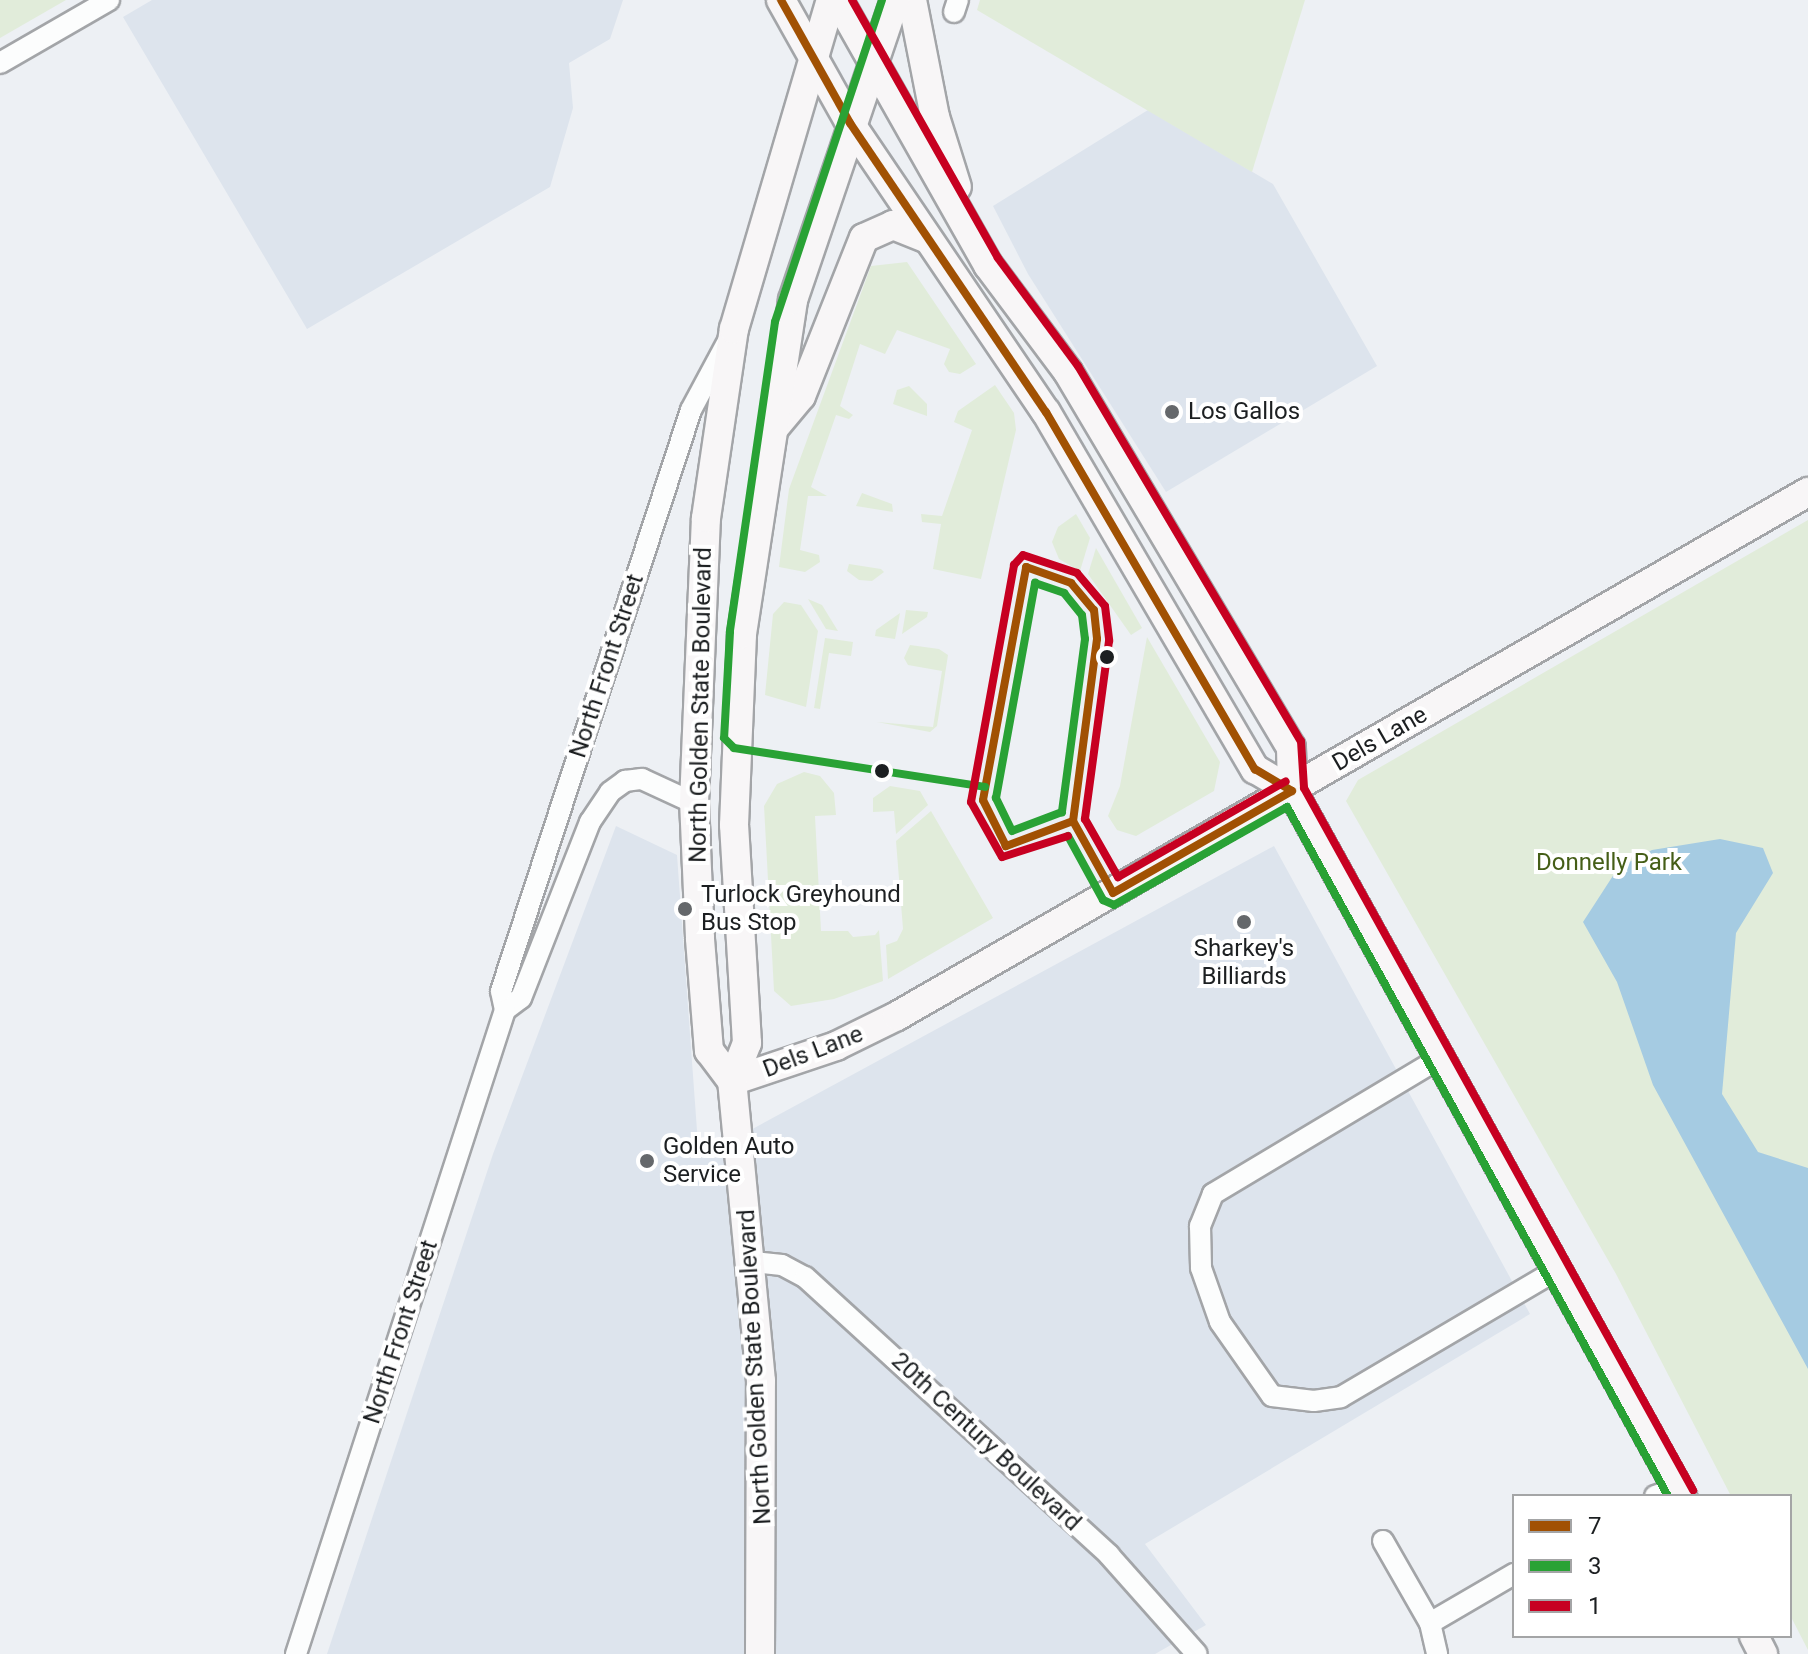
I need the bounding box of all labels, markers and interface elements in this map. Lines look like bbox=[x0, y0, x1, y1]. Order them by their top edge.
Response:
place label: Los Gallos bbox=[1188, 398, 1300, 426]
marker: Los Gallos bbox=[1163, 403, 1181, 421]
street label: North Golden State Boulevard bbox=[684, 547, 718, 863]
street label: North Front Street bbox=[564, 570, 650, 762]
unlabelled marker bbox=[1099, 649, 1115, 665]
street label: Dels Lane bbox=[1328, 700, 1432, 778]
unlabelled marker bbox=[874, 763, 890, 779]
park label: Donnelly Park bbox=[1536, 849, 1682, 877]
place label: Turlock Greyhound Bus Stop bbox=[701, 881, 901, 937]
marker: Turlock Greyhound Bus Stop bbox=[676, 900, 694, 918]
marker: Sharkey's Billiards bbox=[1235, 913, 1253, 931]
place label: Sharkey's Billiards bbox=[1194, 935, 1294, 991]
street label: Dels Lane bbox=[759, 1020, 867, 1084]
place label: Golden Auto Service bbox=[663, 1133, 794, 1189]
marker: Golden Auto Service bbox=[638, 1152, 656, 1170]
street label: North Golden State Boulevard bbox=[732, 1209, 778, 1525]
street label: North Front Street bbox=[358, 1236, 444, 1428]
street label: 20th Century Boulevard bbox=[885, 1347, 1087, 1537]
legend bbox=[1512, 1494, 1792, 1638]
text: 7 bbox=[1588, 1512, 1602, 1540]
text: 3 bbox=[1588, 1552, 1602, 1580]
text: 1 bbox=[1588, 1592, 1602, 1620]

